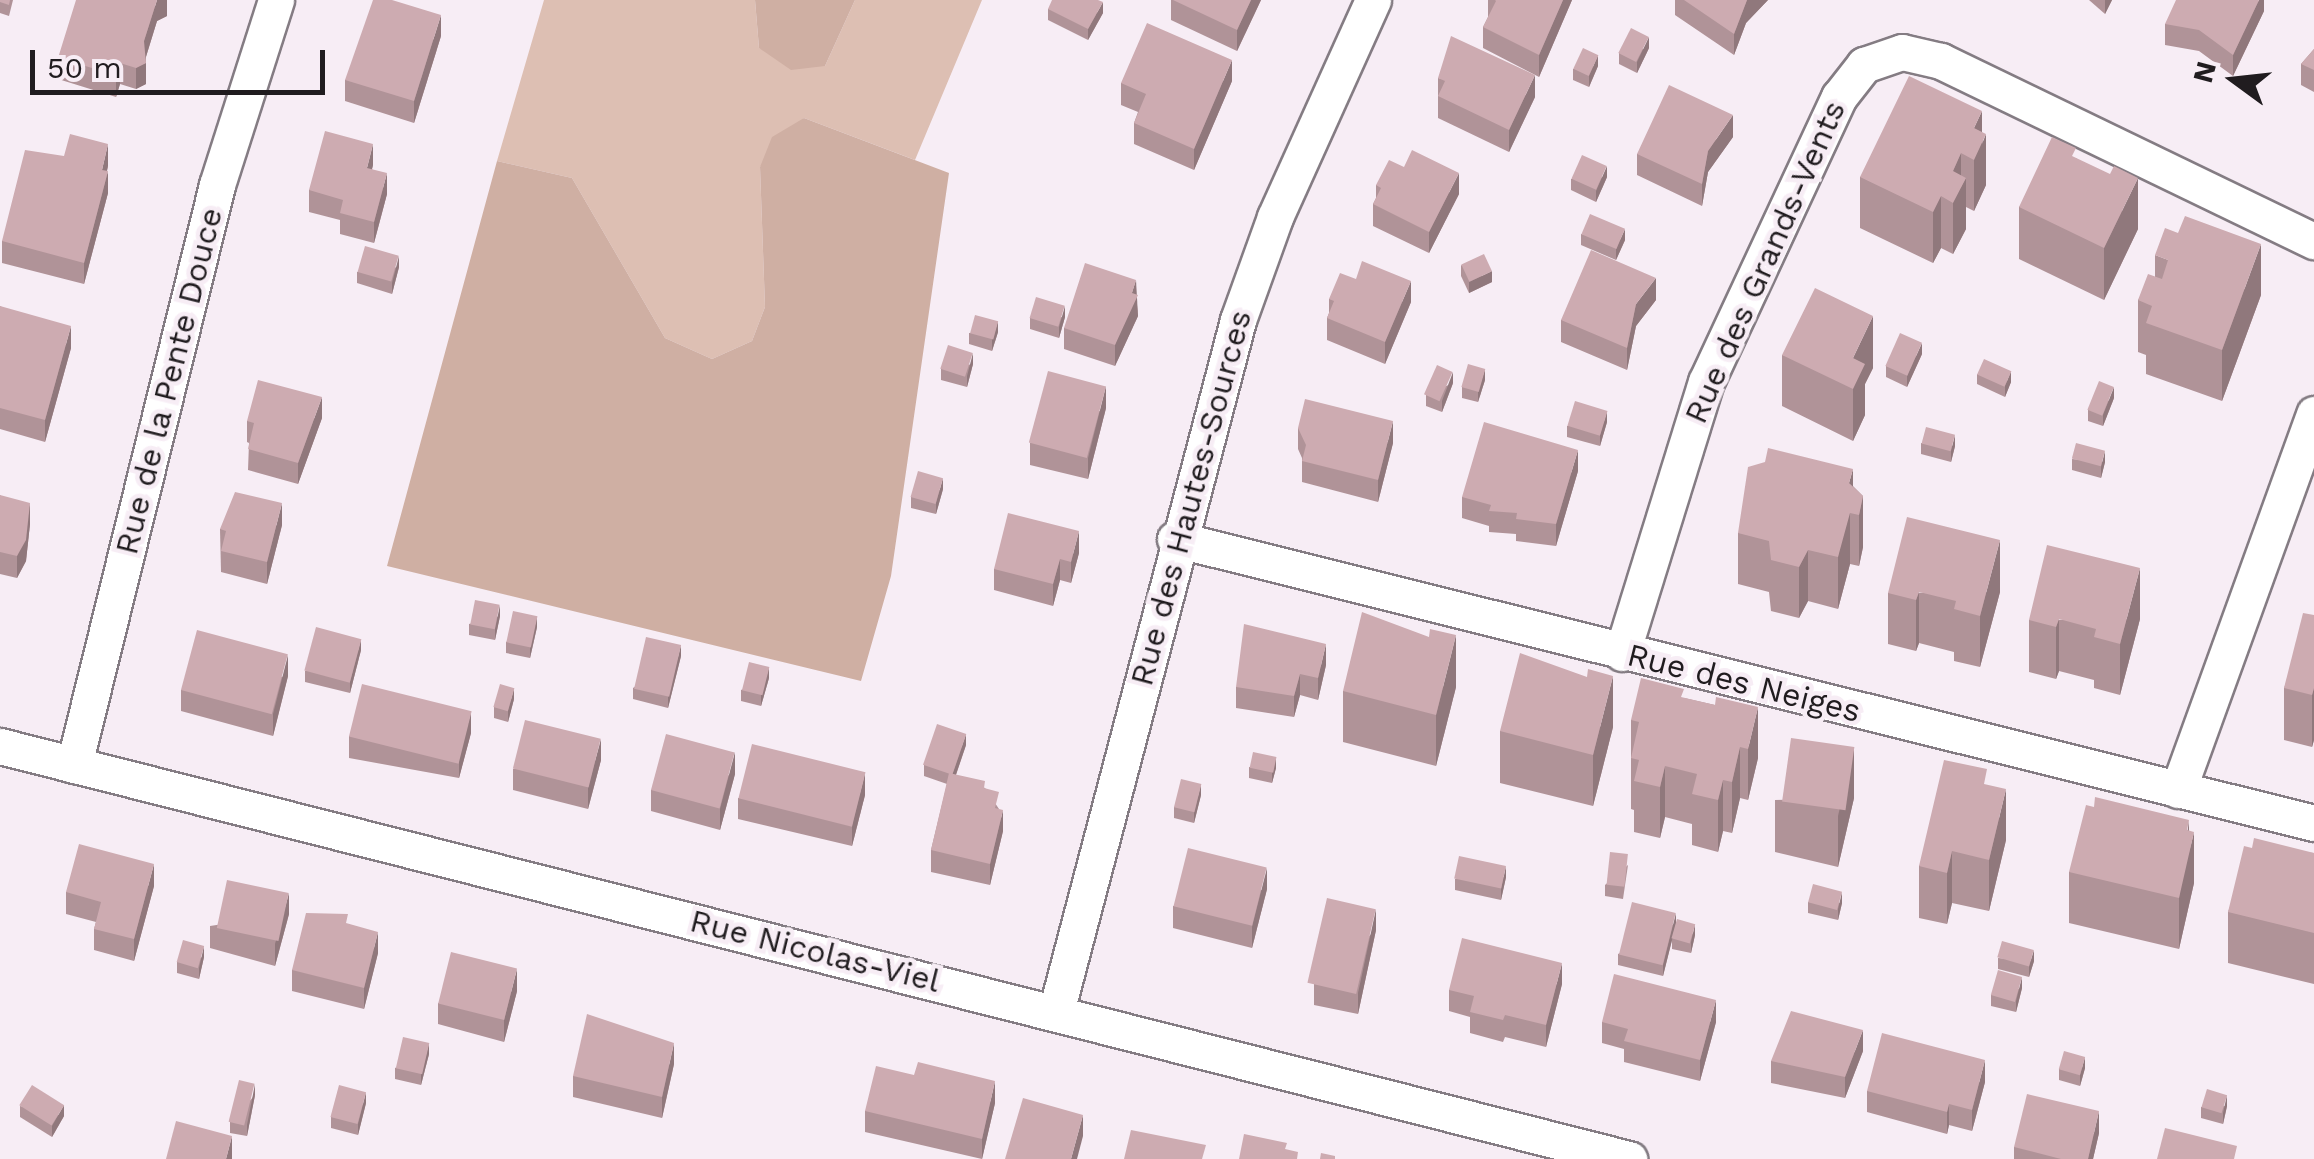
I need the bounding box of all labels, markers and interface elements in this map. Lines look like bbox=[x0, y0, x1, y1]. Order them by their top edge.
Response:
scale bar bbox=[35, 30, 330, 92]
north arrow bbox=[2184, 30, 2284, 130]
text: 50 m bbox=[47, 50, 122, 85]
text: N bbox=[2186, 58, 2223, 86]
street label: Rue des Grands-Vents bbox=[1676, 95, 1854, 429]
street label: Rue de la Pente Douce bbox=[107, 203, 231, 559]
street label: Rue des Hautes-Sources bbox=[1122, 306, 1260, 690]
street label: Rue des Neiges bbox=[1623, 635, 1865, 731]
street label: Rue Nicolas-Viel bbox=[686, 901, 944, 1001]

